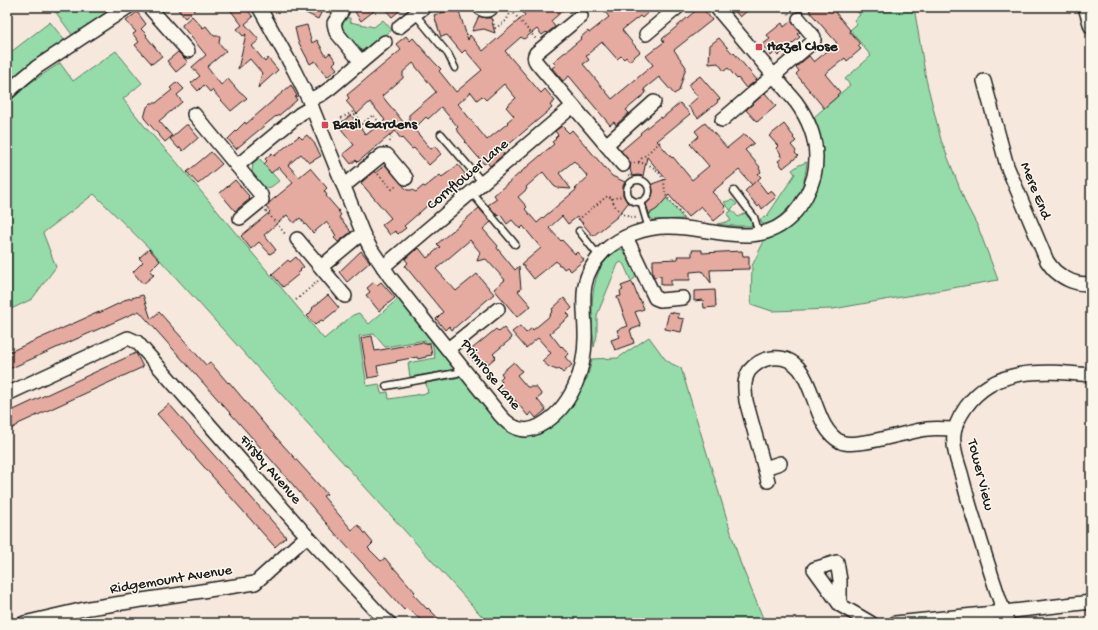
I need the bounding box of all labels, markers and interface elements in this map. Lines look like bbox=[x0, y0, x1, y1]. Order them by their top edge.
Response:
place label: Hazel Close bbox=[767, 38, 839, 56]
marker: Hazel Close bbox=[754, 42, 764, 52]
place label: Basil Gardens bbox=[332, 116, 418, 134]
marker: Basil Gardens bbox=[320, 120, 330, 130]
street label: Cornflower Lane bbox=[424, 136, 513, 214]
street label: Mere End bbox=[1015, 160, 1055, 223]
street label: Primrose Lane bbox=[455, 335, 524, 414]
street label: Firsby Avenue bbox=[234, 431, 305, 508]
street label: Tower View bbox=[962, 437, 998, 513]
street label: Ridgemount Avenue bbox=[109, 561, 234, 599]

